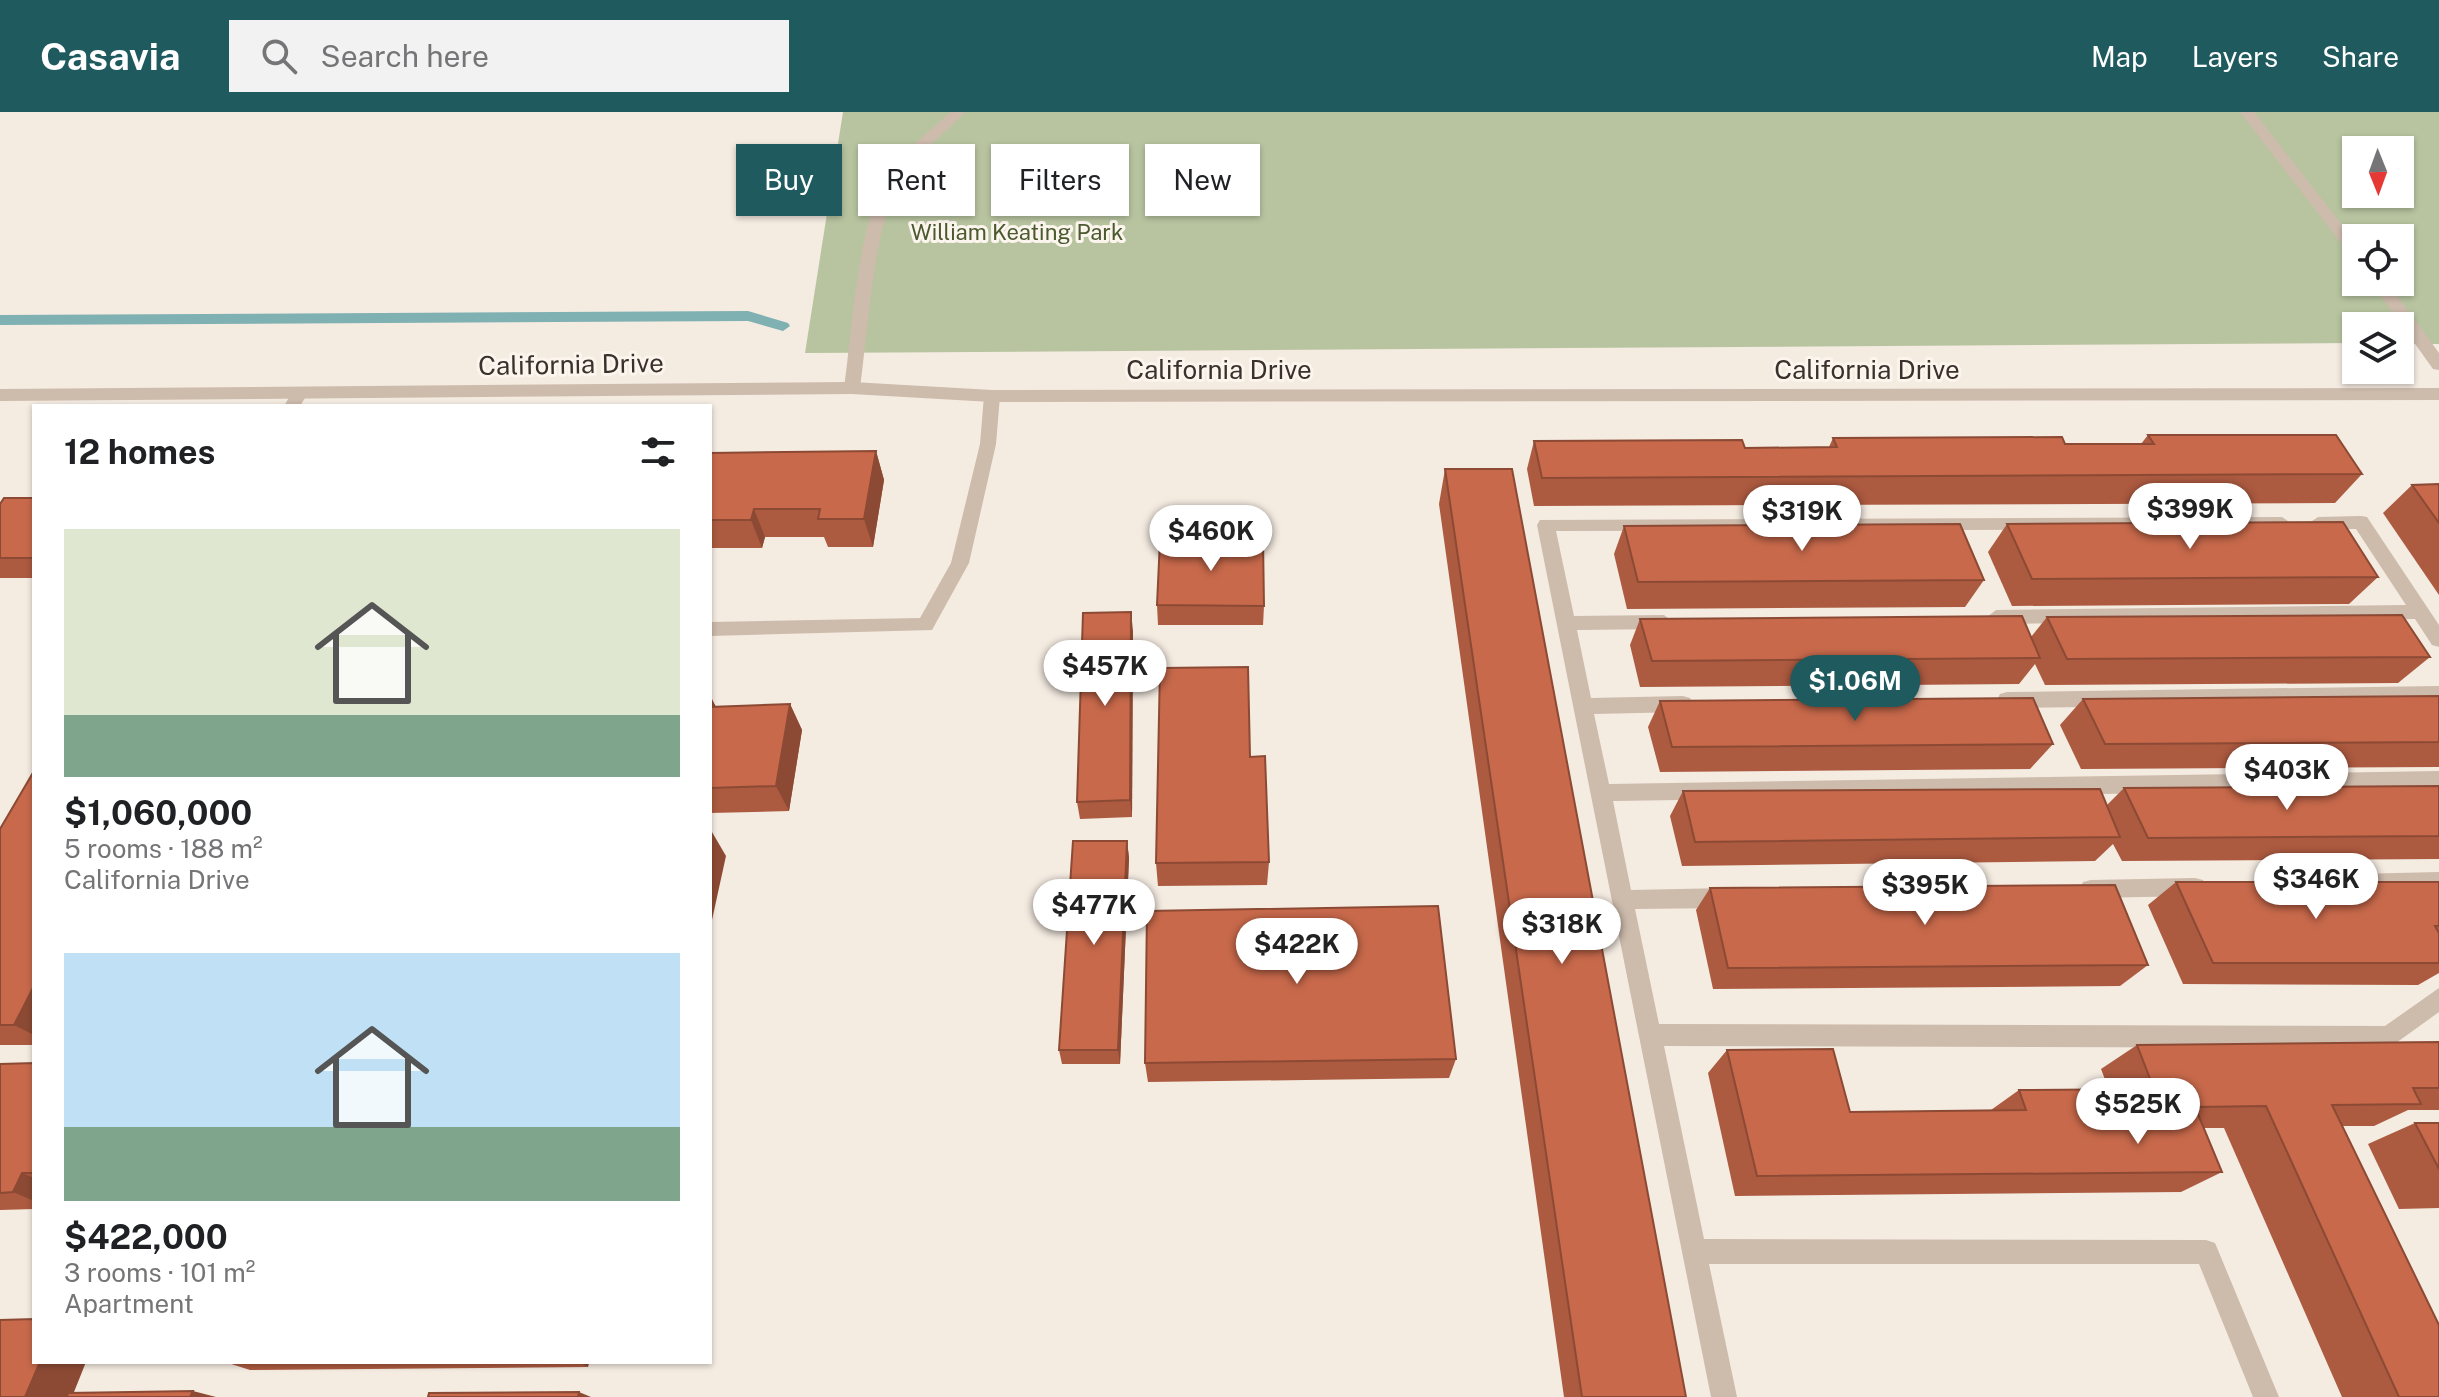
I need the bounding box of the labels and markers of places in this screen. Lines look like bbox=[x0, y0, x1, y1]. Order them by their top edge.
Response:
pin: $399K bbox=[2134, 483, 2246, 551]
pin: $319K bbox=[1746, 485, 1858, 553]
pin: $460K bbox=[1155, 505, 1267, 573]
pin: $457K bbox=[1049, 640, 1161, 708]
pin: $1.06M bbox=[1790, 655, 1920, 723]
pin: $403K bbox=[2231, 744, 2343, 812]
pin: $346K bbox=[2260, 853, 2372, 921]
pin: $395K bbox=[1869, 859, 1981, 927]
pin: $477K bbox=[1038, 879, 1150, 947]
pin: $318K bbox=[1506, 898, 1618, 966]
pin: $422K bbox=[1241, 918, 1353, 986]
pin: $525K bbox=[2082, 1078, 2194, 1146]

